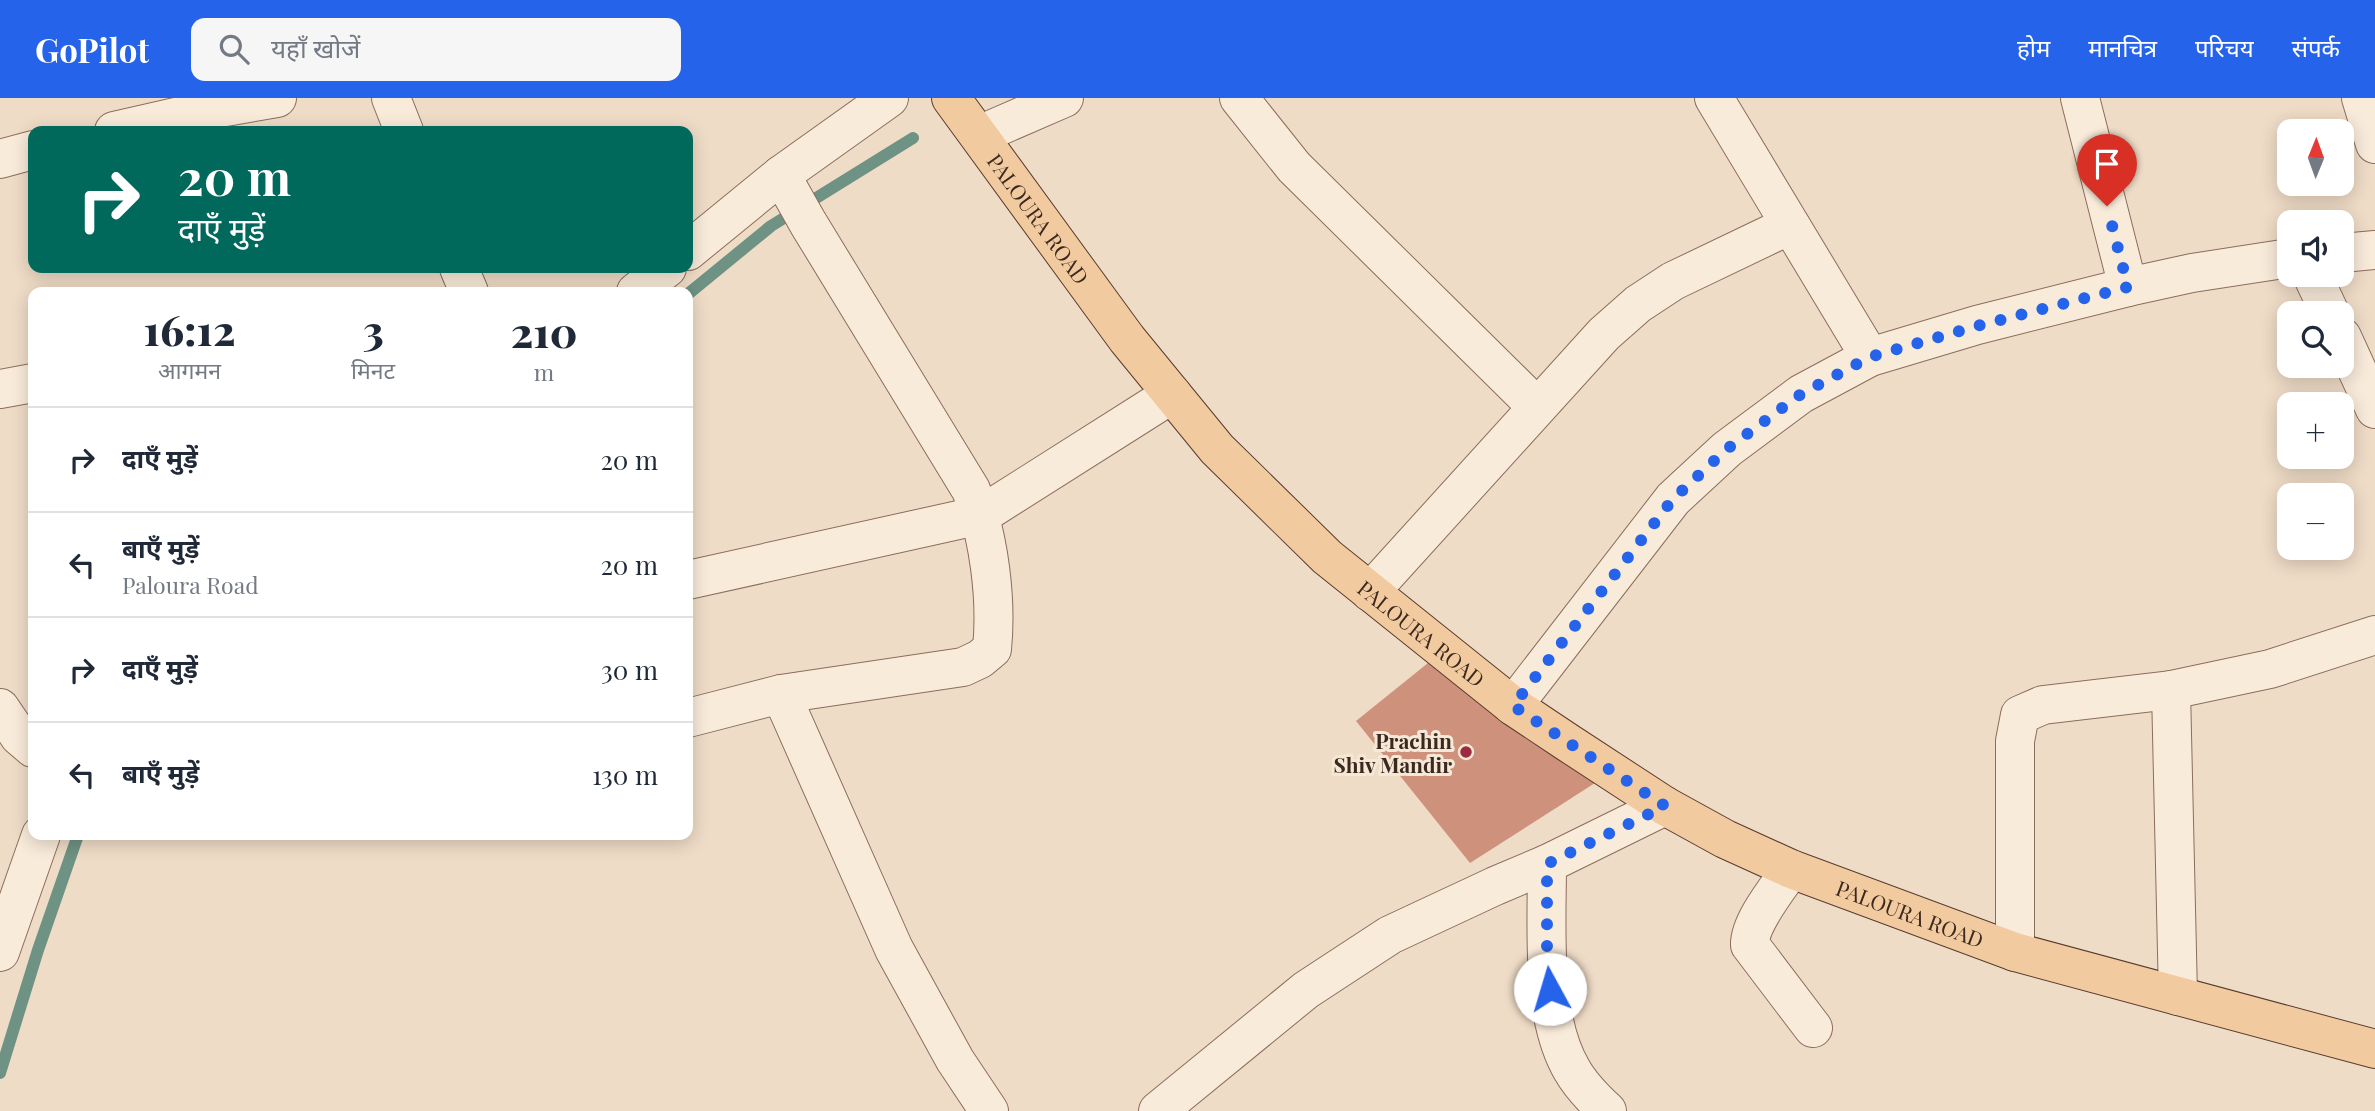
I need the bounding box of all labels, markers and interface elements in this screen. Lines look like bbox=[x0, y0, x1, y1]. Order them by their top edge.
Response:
search box bbox=[191, 18, 681, 81]
text: GoPilot bbox=[35, 27, 149, 71]
icon: search bbox=[215, 30, 253, 68]
text: यहाँ खोजें bbox=[271, 30, 360, 65]
text: होम bbox=[2017, 31, 2050, 63]
text: मानचित्र bbox=[2088, 31, 2157, 63]
text: परिचय bbox=[2195, 31, 2254, 63]
text: संपर्क bbox=[2292, 31, 2340, 63]
north arrow bbox=[2277, 119, 2354, 196]
map controls bbox=[2277, 119, 2354, 560]
pin bbox=[2077, 134, 2137, 206]
text: 20 m bbox=[178, 143, 291, 208]
icon: arrive bbox=[2088, 145, 2126, 183]
street label: PALOURA ROAD bbox=[982, 147, 1096, 289]
icon: right bbox=[63, 154, 154, 245]
text: दाएँ मुड़ें bbox=[178, 206, 265, 249]
button: sound bbox=[2277, 210, 2354, 287]
text: 16:12 bbox=[144, 301, 236, 357]
text: 3 bbox=[363, 301, 384, 357]
button: search bbox=[2277, 301, 2354, 378]
text: 210 bbox=[511, 303, 577, 359]
text: आगमन bbox=[158, 354, 221, 385]
text: मिनट bbox=[351, 354, 395, 385]
text: m bbox=[534, 356, 554, 387]
button: + bbox=[2277, 392, 2354, 469]
text: दाएँ मुड़ें bbox=[122, 440, 198, 475]
icon: right bbox=[63, 441, 101, 479]
text: 20 m bbox=[600, 442, 658, 477]
button: − bbox=[2277, 483, 2354, 560]
text: बाएँ मुड़ें bbox=[122, 530, 199, 565]
icon: left bbox=[63, 546, 101, 584]
text: 20 m bbox=[600, 547, 658, 582]
text: Paloura Road bbox=[122, 569, 259, 600]
street label: PALOURA ROAD bbox=[1352, 573, 1491, 692]
text: दाएँ मुड़ें bbox=[122, 650, 198, 685]
icon: right bbox=[63, 651, 101, 689]
text: 30 m bbox=[601, 652, 658, 687]
place label: Prachin Shiv Mandir bbox=[1333, 726, 1452, 778]
marker: Prachin Shiv Mandir bbox=[1458, 744, 1474, 760]
text: बाएँ मुड़ें bbox=[122, 755, 199, 790]
icon: left bbox=[63, 756, 101, 794]
text: 130 m bbox=[592, 757, 658, 792]
street label: PALOURA ROAD bbox=[1832, 873, 1988, 953]
position arrow bbox=[1513, 952, 1587, 1026]

